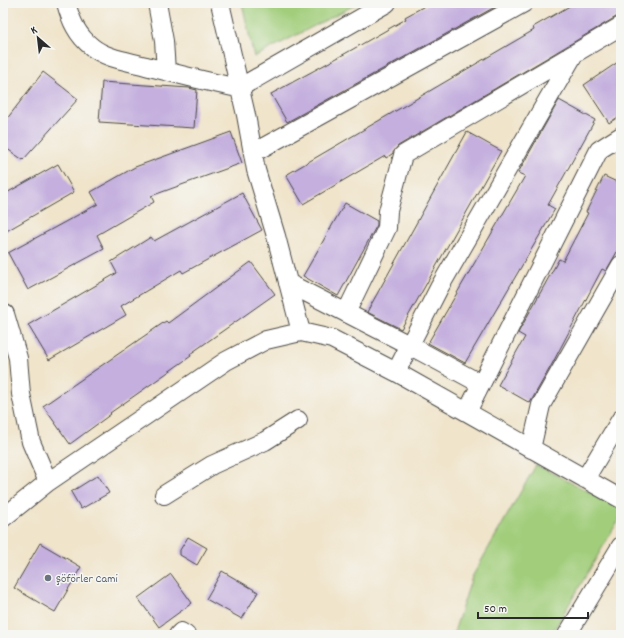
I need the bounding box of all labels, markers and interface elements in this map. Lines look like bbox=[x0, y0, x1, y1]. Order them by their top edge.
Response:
north arrow bbox=[18, 18, 58, 58]
text: K bbox=[28, 23, 40, 39]
place label: Şöförler Cami bbox=[56, 571, 118, 588]
marker: Şöförler Cami bbox=[43, 573, 53, 583]
scale bar bbox=[478, 594, 588, 620]
text: 50 m bbox=[484, 601, 507, 618]

